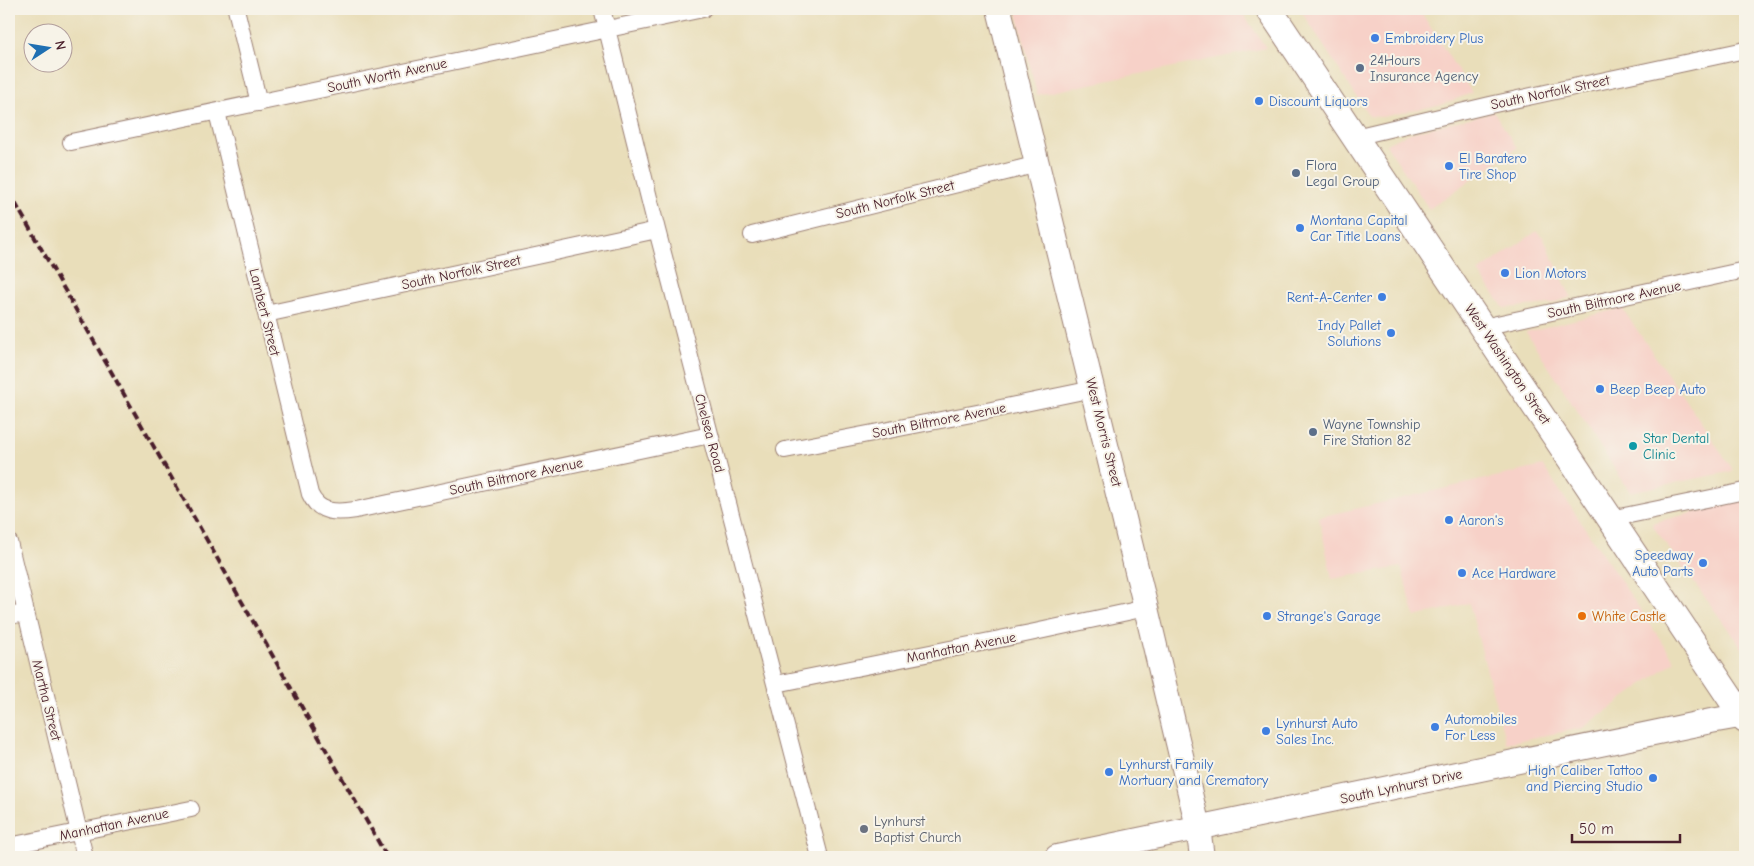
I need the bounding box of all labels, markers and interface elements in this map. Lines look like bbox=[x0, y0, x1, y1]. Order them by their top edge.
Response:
north arrow bbox=[22, 22, 72, 72]
place label: Embroidery Plus bbox=[1385, 30, 1483, 47]
marker: Embroidery Plus bbox=[1369, 32, 1381, 44]
text: N bbox=[51, 39, 69, 52]
place label: 24Hours Insurance Agency bbox=[1370, 52, 1479, 85]
street label: South Worth Avenue bbox=[326, 55, 448, 96]
marker: 24Hours Insurance Agency bbox=[1354, 62, 1366, 74]
street label: South Norfolk Street bbox=[1489, 71, 1612, 113]
place label: Discount Liquors bbox=[1269, 93, 1368, 110]
marker: Discount Liquors bbox=[1253, 95, 1265, 107]
place label: El Baratero Tire Shop bbox=[1459, 150, 1527, 183]
place label: Flora Legal Group bbox=[1306, 157, 1380, 190]
marker: El Baratero Tire Shop bbox=[1443, 160, 1455, 172]
marker: Flora Legal Group bbox=[1290, 167, 1302, 179]
street label: South Norfolk Street bbox=[834, 176, 957, 222]
place label: Montana Capital Car Title Loans bbox=[1310, 212, 1408, 245]
marker: Montana Capital Car Title Loans bbox=[1294, 222, 1306, 234]
street label: South Norfolk Street bbox=[400, 251, 523, 293]
place label: Lion Motors bbox=[1515, 265, 1587, 282]
street label: Lambert Street bbox=[245, 267, 284, 358]
marker: Lion Motors bbox=[1499, 267, 1511, 279]
street label: South Biltmore Avenue bbox=[1546, 277, 1682, 322]
place label: Rent-A-Center bbox=[1287, 289, 1372, 306]
marker: Rent-A-Center bbox=[1376, 291, 1388, 303]
street label: West Washington Street bbox=[1461, 301, 1555, 428]
place label: Indy Pallet Solutions bbox=[1318, 317, 1382, 350]
marker: Indy Pallet Solutions bbox=[1385, 327, 1397, 339]
street label: West Morris Street bbox=[1082, 376, 1126, 489]
place label: Beep Beep Auto bbox=[1610, 381, 1706, 398]
marker: Beep Beep Auto bbox=[1594, 383, 1606, 395]
street label: Chelsea Road bbox=[691, 392, 728, 475]
street label: South Biltmore Avenue bbox=[871, 399, 1007, 442]
place label: Wayne Township Fire Station 82 bbox=[1323, 416, 1420, 449]
marker: Wayne Township Fire Station 82 bbox=[1307, 426, 1319, 438]
place label: Star Dental Clinic bbox=[1643, 430, 1709, 463]
marker: Star Dental Clinic bbox=[1627, 440, 1639, 452]
street label: South Biltmore Avenue bbox=[448, 454, 584, 499]
place label: Aaron's bbox=[1459, 512, 1504, 529]
marker: Aaron's bbox=[1443, 514, 1455, 526]
place label: Speedway Auto Parts bbox=[1632, 547, 1694, 580]
marker: Speedway Auto Parts bbox=[1697, 557, 1709, 569]
place label: Ace Hardware bbox=[1472, 565, 1556, 582]
marker: Ace Hardware bbox=[1456, 567, 1468, 579]
place label: Strange's Garage bbox=[1277, 608, 1381, 625]
place label: White Castle bbox=[1592, 608, 1666, 625]
marker: Strange's Garage bbox=[1261, 610, 1273, 622]
marker: White Castle bbox=[1576, 610, 1588, 622]
street label: Manhattan Avenue bbox=[905, 629, 1017, 666]
street label: Martha Street bbox=[28, 658, 65, 743]
place label: Automobiles For Less bbox=[1445, 711, 1517, 744]
place label: Lynhurst Auto Sales Inc. bbox=[1276, 715, 1358, 748]
marker: Automobiles For Less bbox=[1429, 721, 1441, 733]
marker: Lynhurst Auto Sales Inc. bbox=[1260, 725, 1272, 737]
place label: Lynhurst Family Mortuary and Crematory bbox=[1119, 756, 1269, 789]
place label: High Caliber Tattoo and Piercing Studio bbox=[1526, 762, 1643, 795]
street label: South Lynhurst Drive bbox=[1339, 765, 1464, 808]
marker: Lynhurst Family Mortuary and Crematory bbox=[1103, 766, 1115, 778]
marker: High Caliber Tattoo and Piercing Studio bbox=[1647, 772, 1659, 784]
street label: Manhattan Avenue bbox=[58, 805, 170, 844]
scale bar bbox=[1572, 811, 1679, 843]
place label: Lynhurst Baptist Church bbox=[874, 813, 962, 846]
text: 50 m bbox=[1579, 820, 1614, 838]
marker: Lynhurst Baptist Church bbox=[858, 823, 870, 835]

